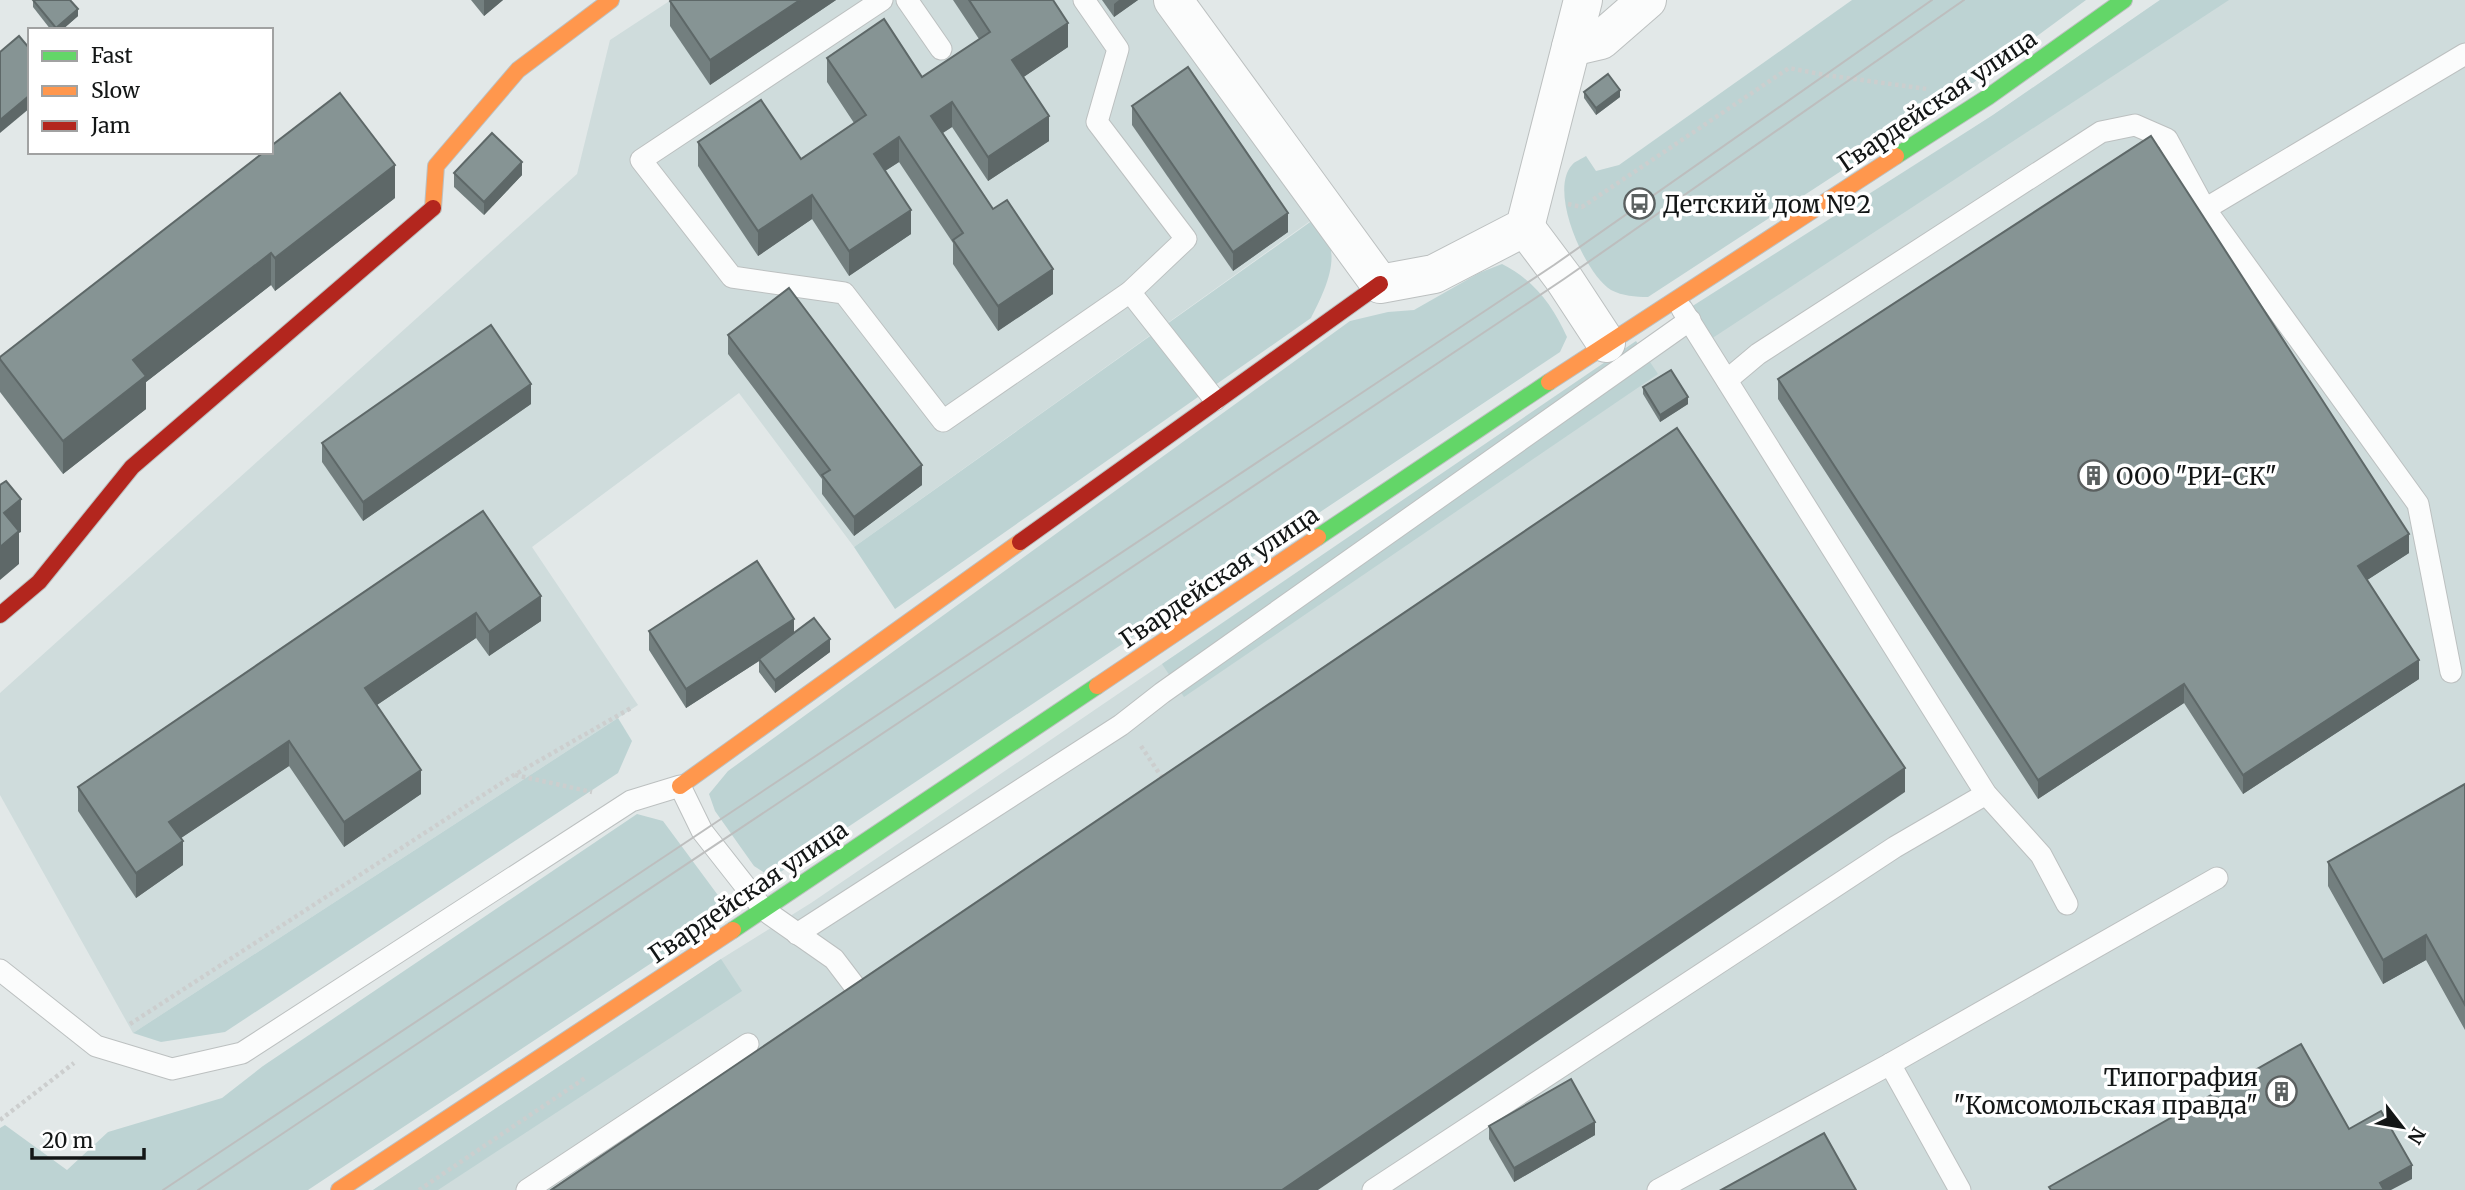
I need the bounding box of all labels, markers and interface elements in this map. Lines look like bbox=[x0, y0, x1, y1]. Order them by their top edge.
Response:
street label: Гвардейская улица bbox=[1832, 23, 2043, 179]
legend bbox=[28, 28, 273, 154]
text: Fast bbox=[91, 42, 133, 69]
text: Slow bbox=[91, 77, 140, 104]
text: Jam bbox=[90, 112, 130, 139]
bus stop icon: Детский дом №2 bbox=[1623, 187, 1657, 221]
place label: Детский дом №2 bbox=[1663, 189, 1871, 220]
building icon: ООО "РИ-СК" bbox=[2076, 459, 2110, 493]
place label: ООО "РИ-СК" bbox=[2116, 461, 2277, 492]
street label: Гвардейская улица bbox=[1114, 499, 1325, 655]
street label: Гвардейская улица bbox=[643, 814, 854, 970]
place label: Типография "Комсомольская правда" bbox=[1954, 1062, 2258, 1121]
building icon: Типография "Комсомольская правда" bbox=[2264, 1074, 2298, 1108]
north arrow bbox=[2367, 1092, 2437, 1162]
scale bar bbox=[32, 1116, 144, 1160]
text: N bbox=[2402, 1123, 2431, 1148]
text: 20 m bbox=[42, 1127, 94, 1154]

